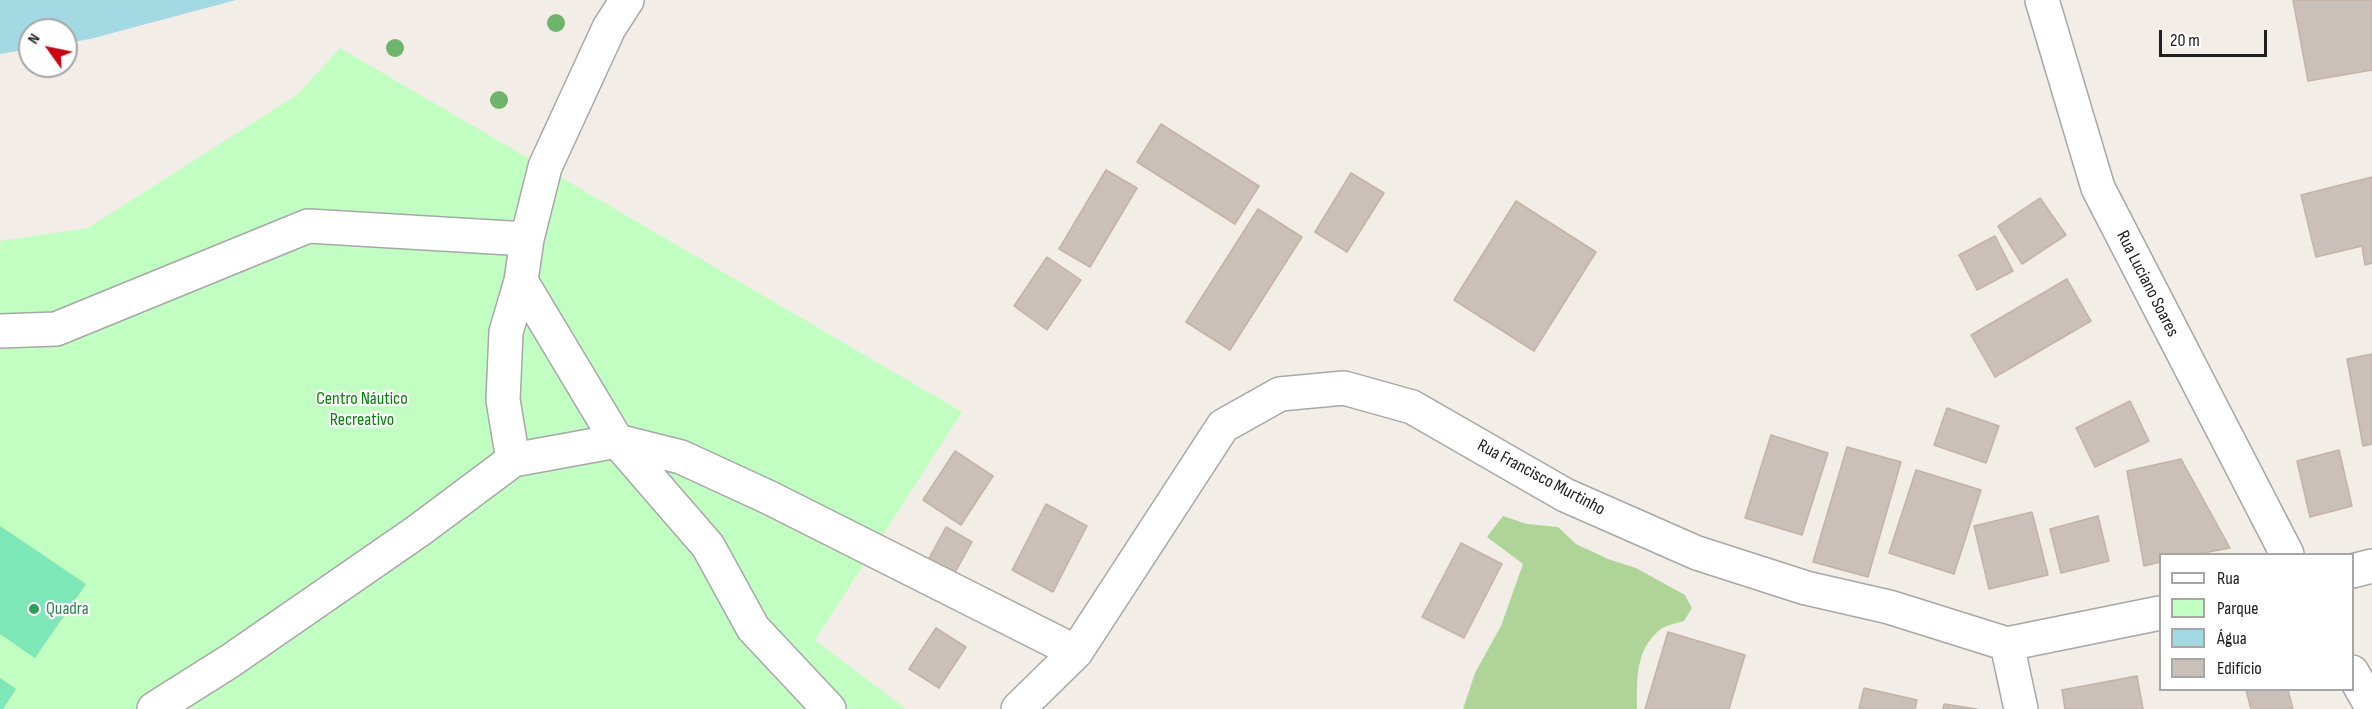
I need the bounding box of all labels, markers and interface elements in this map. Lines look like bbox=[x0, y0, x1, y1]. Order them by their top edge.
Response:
north arrow bbox=[18, 18, 78, 78]
scale bar bbox=[2162, 18, 2270, 56]
text: N bbox=[24, 30, 44, 48]
text: 20 m bbox=[2170, 30, 2200, 51]
street label: Rua Luciano Soares bbox=[2111, 227, 2183, 341]
park label: Centro Náutico Recreativo bbox=[316, 388, 408, 430]
street label: Rua Francisco Murtinho bbox=[1473, 435, 1609, 521]
legend bbox=[2159, 553, 2354, 691]
text: Rua bbox=[2217, 568, 2240, 589]
place label: Quadra bbox=[46, 598, 89, 620]
text: Parque bbox=[2217, 598, 2258, 619]
marker: Quadra bbox=[27, 602, 41, 616]
text: Água bbox=[2217, 628, 2247, 649]
text: Edifício bbox=[2217, 658, 2262, 679]

